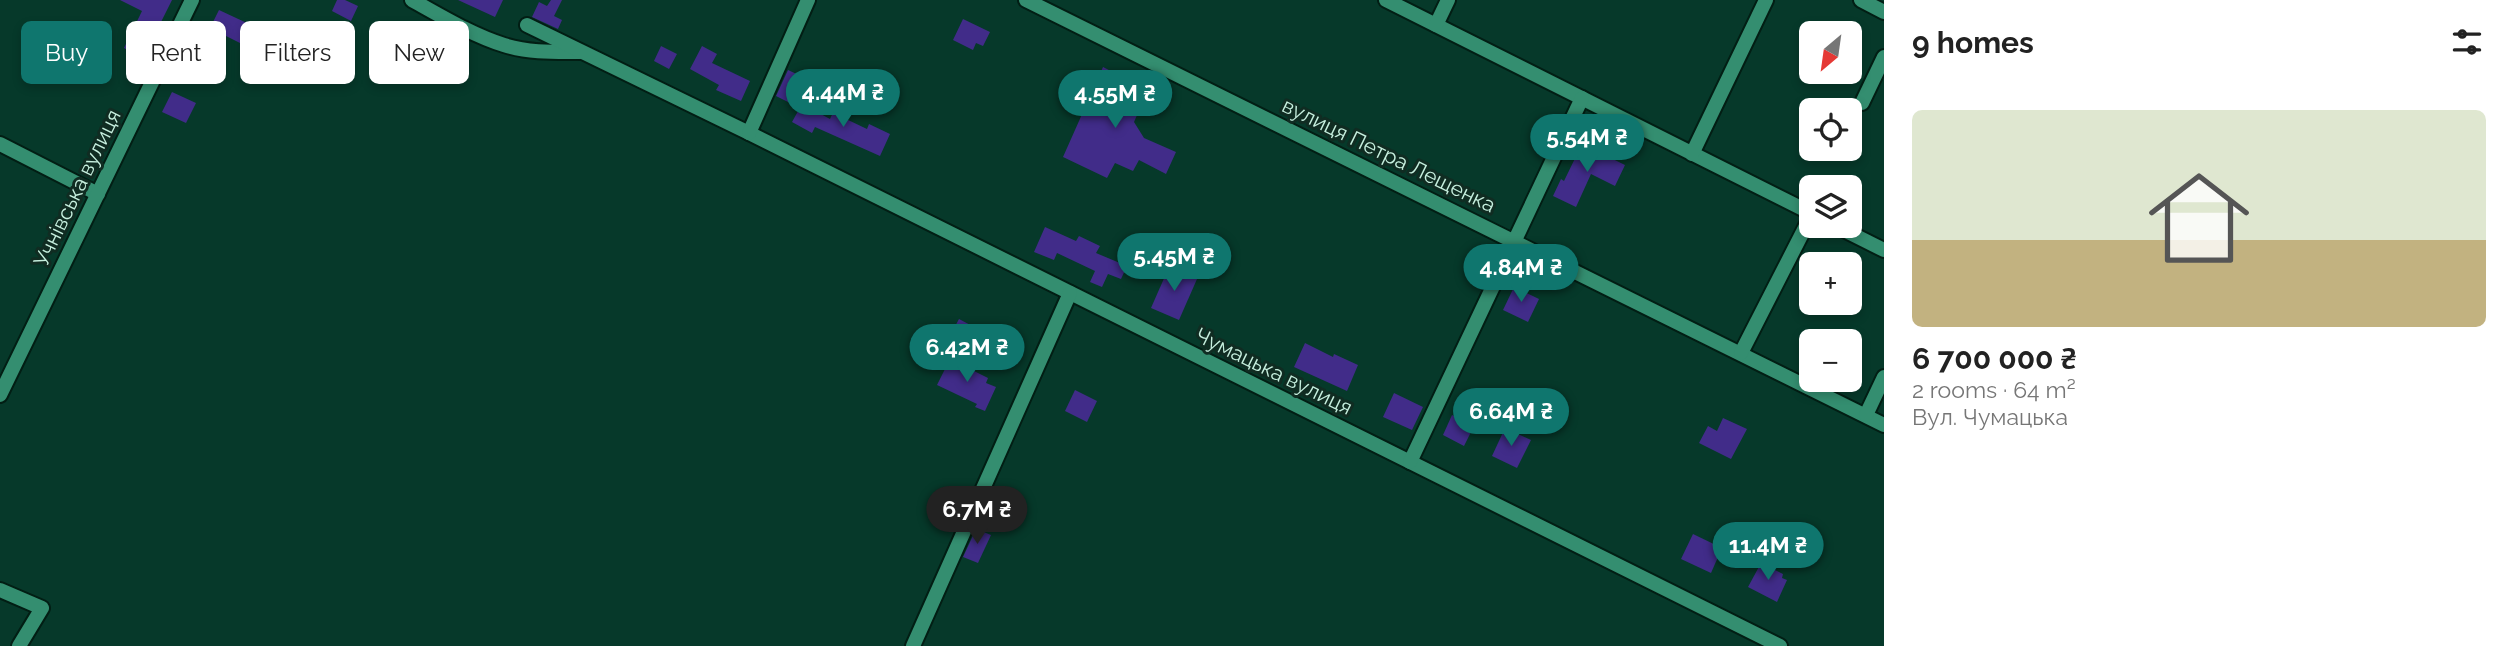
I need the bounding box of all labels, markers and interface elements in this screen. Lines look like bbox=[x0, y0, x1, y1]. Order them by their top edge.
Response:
chip: Buy bbox=[21, 21, 112, 84]
chip: Rent bbox=[126, 21, 226, 84]
chip: Filters bbox=[240, 21, 355, 84]
chip: New bbox=[369, 21, 469, 84]
north arrow bbox=[1799, 21, 1862, 84]
map controls bbox=[1799, 21, 1862, 392]
icon: filters bbox=[2448, 23, 2486, 61]
text: 9 homes bbox=[1912, 25, 2034, 60]
pin: 4.44M ₴ bbox=[778, 69, 908, 129]
pin: 4.55M ₴ bbox=[1050, 71, 1180, 130]
text: 4.44M ₴ bbox=[802, 78, 884, 105]
text: 4.55M ₴ bbox=[1074, 79, 1156, 106]
street label: вулиця Петра Лещенка bbox=[1278, 92, 1500, 218]
button: locate bbox=[1799, 98, 1862, 161]
street label: Учнівська вулиця bbox=[28, 106, 126, 270]
pin: 5.54M ₴ bbox=[1522, 114, 1652, 174]
text: 5.54M ₴ bbox=[1546, 123, 1628, 150]
icon: home bbox=[2136, 155, 2262, 281]
button: layers bbox=[1799, 175, 1862, 238]
pin: 5.45M ₴ bbox=[1109, 233, 1239, 293]
text: 5.45M ₴ bbox=[1133, 242, 1215, 269]
pin: 4.84M ₴ bbox=[1456, 244, 1586, 304]
button: + bbox=[1799, 252, 1862, 315]
text: 4.84M ₴ bbox=[1479, 253, 1563, 280]
street label: Чумацька вулиця bbox=[1192, 322, 1356, 420]
pin: 6.42M ₴ bbox=[902, 324, 1032, 384]
button: − bbox=[1799, 329, 1862, 392]
text: 6.42M ₴ bbox=[926, 333, 1008, 360]
text: 6 700 000 ₴ bbox=[1912, 341, 2077, 376]
text: 2 rooms · 64 m² bbox=[1912, 376, 2076, 403]
pin: 6.64M ₴ bbox=[1446, 388, 1576, 448]
text: 6.64M ₴ bbox=[1469, 397, 1553, 424]
text: Вул. Чумацька bbox=[1912, 403, 2068, 430]
pin: 6.7M ₴ bbox=[920, 486, 1034, 546]
text: 6.7M ₴ bbox=[942, 495, 1012, 522]
pin: 11.4M ₴ bbox=[1703, 522, 1833, 582]
text: 11.4M ₴ bbox=[1729, 531, 1807, 558]

